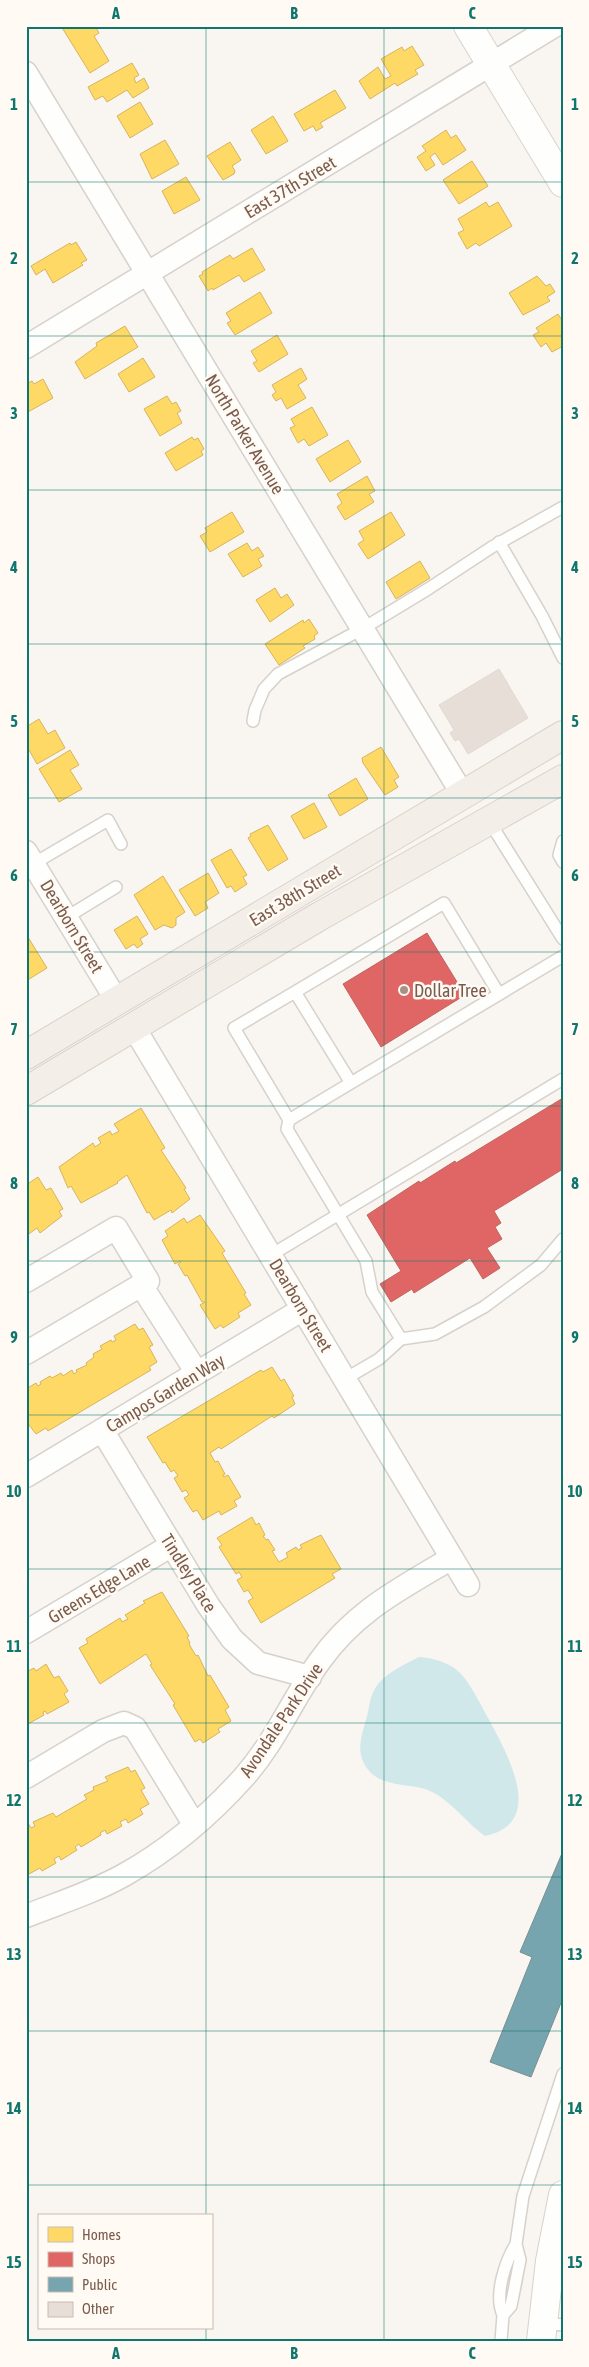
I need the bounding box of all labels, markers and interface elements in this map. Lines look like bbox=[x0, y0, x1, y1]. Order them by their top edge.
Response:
text: A bbox=[111, 4, 120, 22]
text: B bbox=[290, 4, 298, 22]
text: C bbox=[468, 4, 476, 22]
text: 1 bbox=[10, 95, 18, 113]
text: 1 bbox=[571, 95, 579, 113]
street label: East 37th Street bbox=[241, 152, 339, 222]
text: 2 bbox=[10, 249, 18, 267]
text: 2 bbox=[571, 249, 579, 267]
street label: North Parker Avenue bbox=[201, 370, 289, 498]
text: 3 bbox=[10, 404, 18, 422]
text: 3 bbox=[571, 404, 579, 422]
text: 4 bbox=[9, 558, 18, 576]
text: 4 bbox=[570, 558, 579, 576]
text: 5 bbox=[10, 712, 18, 730]
text: 5 bbox=[571, 712, 579, 730]
street label: East 38th Street bbox=[246, 860, 344, 930]
text: 6 bbox=[10, 866, 18, 884]
text: 6 bbox=[571, 866, 579, 884]
street label: Dearborn Street bbox=[36, 876, 108, 976]
place label: Dollar Tree bbox=[414, 980, 487, 1001]
marker: Dollar Tree bbox=[398, 984, 410, 996]
text: 7 bbox=[10, 1020, 18, 1038]
text: 7 bbox=[571, 1020, 579, 1038]
text: 8 bbox=[10, 1174, 18, 1192]
text: 8 bbox=[571, 1174, 579, 1192]
street label: Dearborn Street bbox=[265, 1255, 337, 1355]
text: 9 bbox=[10, 1328, 18, 1346]
text: 9 bbox=[571, 1328, 579, 1346]
street label: Campos Garden Way bbox=[102, 1349, 228, 1437]
text: 10 bbox=[6, 1482, 22, 1500]
text: 10 bbox=[567, 1482, 583, 1500]
street label: Tindley Place bbox=[157, 1530, 221, 1616]
street label: Greens Edge Lane bbox=[44, 1550, 154, 1628]
text: 11 bbox=[6, 1637, 22, 1655]
text: 11 bbox=[567, 1637, 583, 1655]
street label: Avondale Park Drive bbox=[235, 1659, 327, 1781]
text: 12 bbox=[6, 1791, 22, 1809]
text: 12 bbox=[567, 1791, 583, 1809]
text: 13 bbox=[6, 1945, 22, 1963]
text: 13 bbox=[567, 1945, 583, 1963]
text: 14 bbox=[6, 2099, 22, 2117]
text: 14 bbox=[567, 2099, 583, 2117]
legend bbox=[38, 2214, 212, 2330]
text: Homes bbox=[82, 2226, 121, 2243]
text: Shops bbox=[82, 2250, 115, 2267]
text: 15 bbox=[6, 2253, 22, 2271]
text: 15 bbox=[567, 2253, 583, 2271]
text: Public bbox=[82, 2276, 117, 2293]
text: Other bbox=[82, 2300, 114, 2317]
text: A bbox=[111, 2344, 120, 2362]
text: B bbox=[290, 2344, 298, 2362]
text: C bbox=[468, 2344, 476, 2362]

